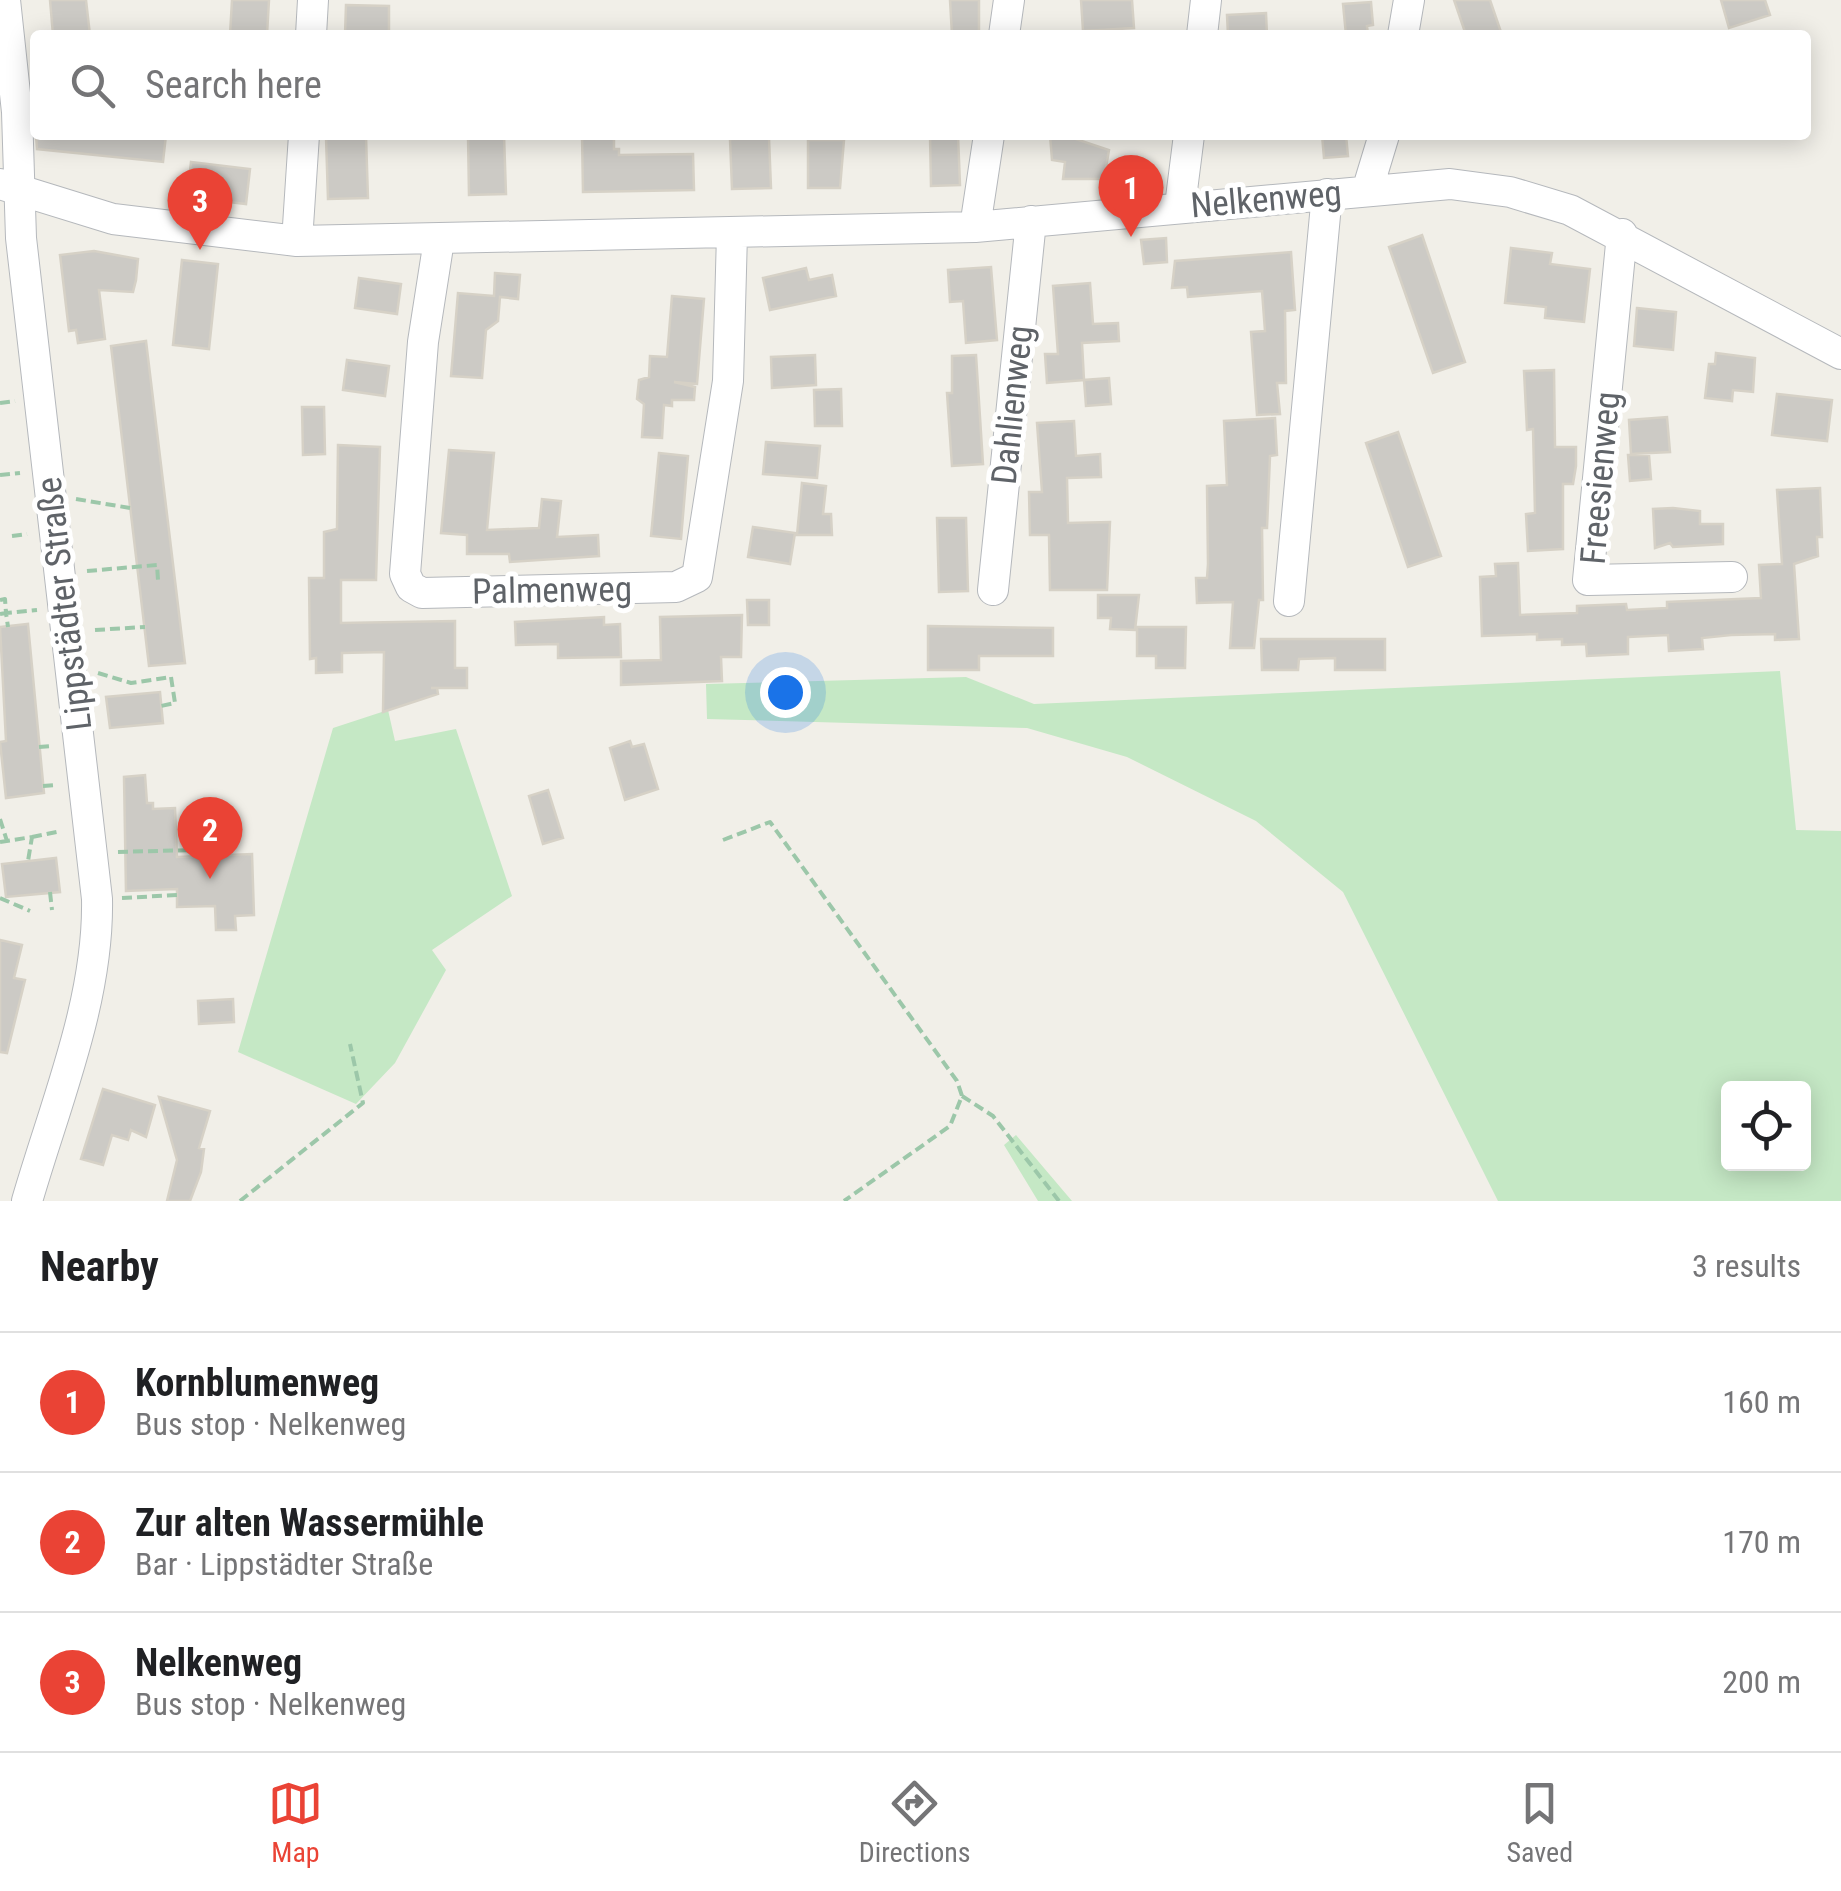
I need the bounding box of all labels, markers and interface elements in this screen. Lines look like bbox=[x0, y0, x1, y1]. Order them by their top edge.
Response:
search box bbox=[30, 30, 1811, 140]
icon: search bbox=[65, 58, 120, 113]
text: Search here bbox=[145, 63, 322, 107]
pin: 1 bbox=[1098, 154, 1164, 237]
pin: 3 bbox=[168, 168, 232, 250]
street label: Nelkenweg bbox=[1189, 172, 1343, 227]
street label: Dahlienweg bbox=[984, 324, 1041, 487]
street label: Freesienweg bbox=[1573, 390, 1628, 566]
street label: Lippstädter Straße bbox=[29, 475, 100, 733]
street label: Palmenweg bbox=[472, 569, 632, 612]
your location bbox=[760, 667, 811, 718]
pin: 2 bbox=[178, 796, 242, 879]
map controls bbox=[1721, 1081, 1811, 1171]
button: locate bbox=[1721, 1081, 1811, 1171]
text: Nearby bbox=[40, 1242, 159, 1291]
text: 3 results bbox=[1692, 1247, 1801, 1285]
text: Kornblumenweg bbox=[135, 1361, 379, 1405]
text: 1 bbox=[64, 1383, 81, 1421]
text: 160 m bbox=[1722, 1383, 1801, 1421]
text: Bus stop · Nelkenweg bbox=[135, 1405, 406, 1443]
text: Zur alten Wassermühle bbox=[135, 1501, 484, 1545]
text: 2 bbox=[64, 1523, 81, 1561]
text: 170 m bbox=[1722, 1523, 1801, 1561]
text: Bar · Lippstädter Straße bbox=[135, 1545, 433, 1583]
text: Nelkenweg bbox=[135, 1641, 302, 1685]
text: 3 bbox=[64, 1663, 81, 1701]
text: 200 m bbox=[1722, 1663, 1801, 1701]
text: Bus stop · Nelkenweg bbox=[135, 1685, 406, 1723]
tab: Map bbox=[268, 1776, 323, 1869]
tab: Directions bbox=[859, 1776, 971, 1869]
tab: Saved bbox=[1506, 1776, 1573, 1869]

